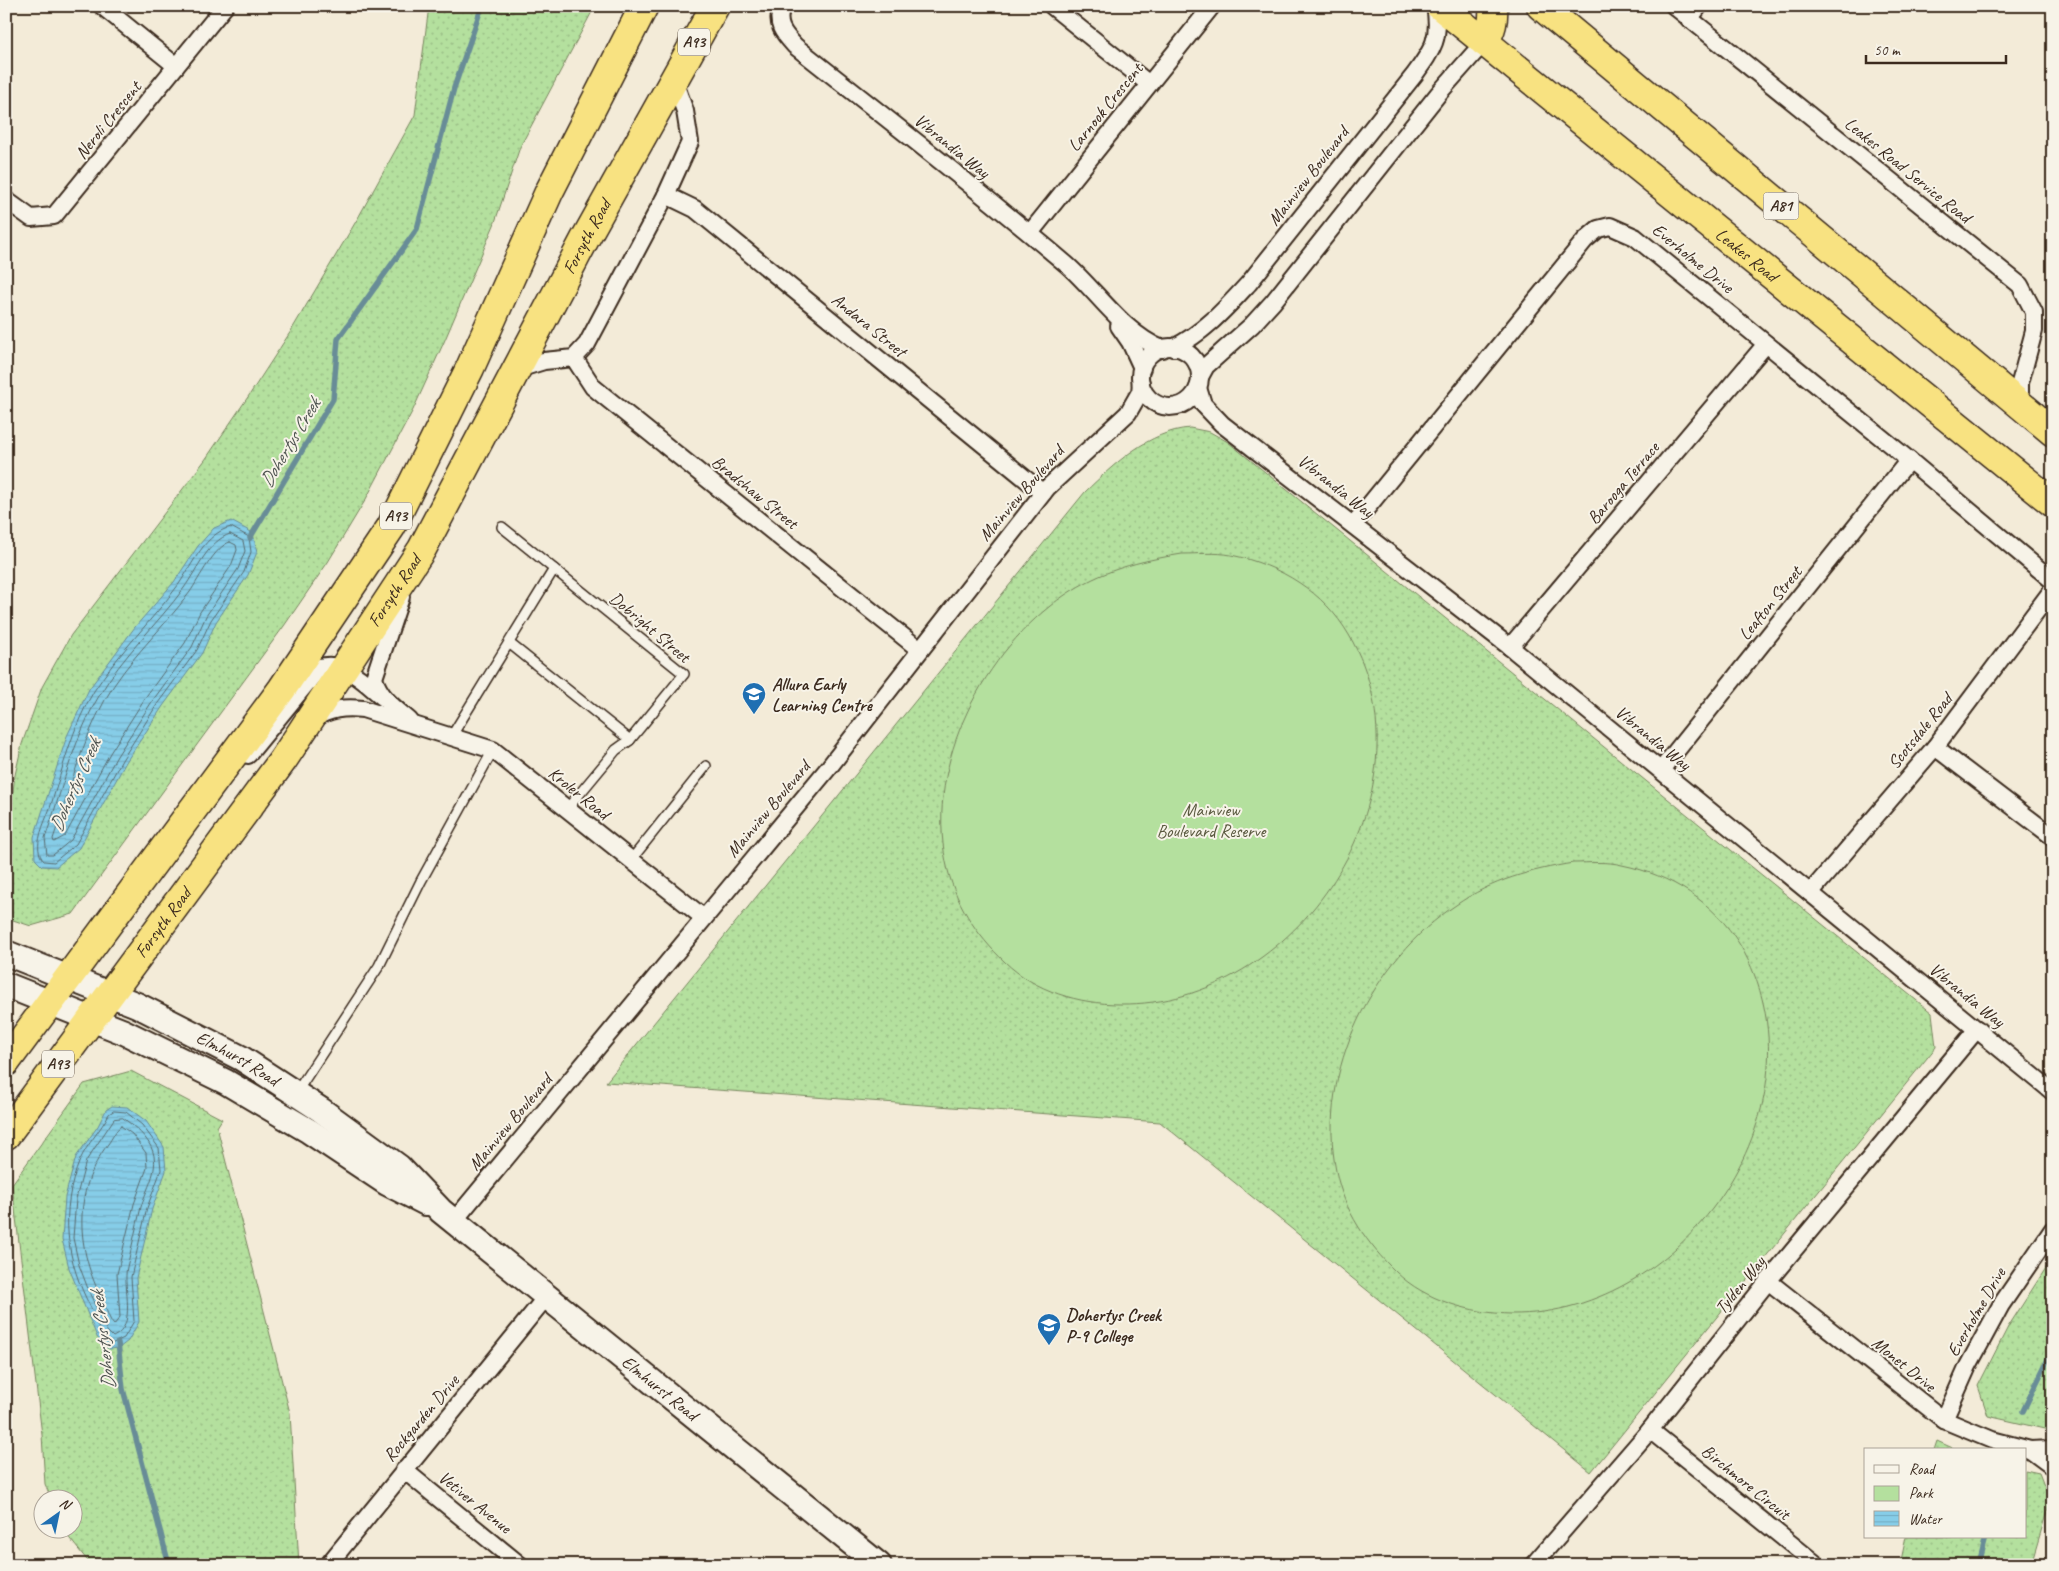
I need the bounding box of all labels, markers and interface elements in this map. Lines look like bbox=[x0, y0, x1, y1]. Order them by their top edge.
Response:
road number: A93 bbox=[678, 28, 710, 56]
scale bar bbox=[1866, 32, 2006, 64]
text: 50 m bbox=[1874, 41, 1901, 60]
street label: Larnook Crescent bbox=[1063, 57, 1149, 156]
street label: Neroli Crescent bbox=[70, 75, 147, 163]
street label: Vibrandia Way bbox=[910, 109, 996, 184]
street label: Leakes Road Service Road bbox=[1840, 112, 1978, 230]
street label: Mainview Boulevard bbox=[1263, 120, 1355, 230]
road number: A81 bbox=[1764, 192, 1798, 220]
street label: Forsyth Road bbox=[558, 193, 617, 278]
street label: Everholme Drive bbox=[1648, 218, 1739, 298]
street label: Leakes Road bbox=[1711, 223, 1785, 288]
street label: Andara Street bbox=[827, 288, 913, 364]
water label: Dohertys Creek bbox=[254, 392, 327, 491]
street label: Barooga Terrace bbox=[1582, 437, 1664, 529]
street label: Mainview Boulevard bbox=[974, 439, 1070, 545]
street label: Vibrandia Way bbox=[1293, 449, 1380, 524]
street label: Bradshaw Street bbox=[707, 450, 804, 535]
road number: A93 bbox=[380, 502, 412, 530]
street label: Forsyth Road bbox=[363, 548, 428, 631]
street label: Leafton Street bbox=[1733, 560, 1808, 644]
street label: Dobright Street bbox=[605, 587, 696, 668]
place label: Allura Early Learning Centre bbox=[772, 673, 874, 716]
school or university icon: Allura Early Learning Centre bbox=[741, 681, 767, 715]
street label: Scotsdale Road bbox=[1883, 686, 1959, 773]
street label: Vibrandia Way bbox=[1611, 701, 1697, 776]
water label: Dohertys Creek bbox=[44, 732, 107, 835]
street label: Mainview Boulevard bbox=[721, 754, 817, 862]
street label: Kroler Road bbox=[544, 762, 616, 826]
park label: Mainview Boulevard Reserve bbox=[1157, 799, 1266, 842]
street label: Forsyth Road bbox=[130, 881, 198, 962]
street label: Vibrandia Way bbox=[1925, 958, 2011, 1033]
street label: Elmhurst Road bbox=[193, 1026, 286, 1092]
road number: A93 bbox=[42, 1050, 74, 1078]
street label: Mainview Boulevard bbox=[463, 1067, 559, 1175]
street label: Tylden Way bbox=[1710, 1250, 1771, 1318]
street label: Everholme Drive bbox=[1942, 1263, 2011, 1360]
water label: Dohertys Creek bbox=[85, 1287, 121, 1390]
place label: Dohertys Creek P-9 College bbox=[1066, 1304, 1163, 1347]
school or university icon: Dohertys Creek P-9 College bbox=[1036, 1312, 1062, 1346]
street label: Monet Drive bbox=[1868, 1332, 1941, 1397]
street label: Elmhurst Road bbox=[617, 1351, 705, 1427]
street label: Rockgarden Drive bbox=[378, 1369, 464, 1466]
street label: Birchmore Circuit bbox=[1697, 1440, 1796, 1526]
legend bbox=[1864, 1448, 2026, 1538]
text: Road bbox=[1909, 1460, 1936, 1479]
street label: Vetiver Avenue bbox=[434, 1466, 517, 1539]
text: Park bbox=[1909, 1484, 1934, 1503]
north arrow bbox=[32, 1488, 82, 1538]
text: N bbox=[57, 1494, 75, 1514]
text: Water bbox=[1909, 1510, 1943, 1529]

